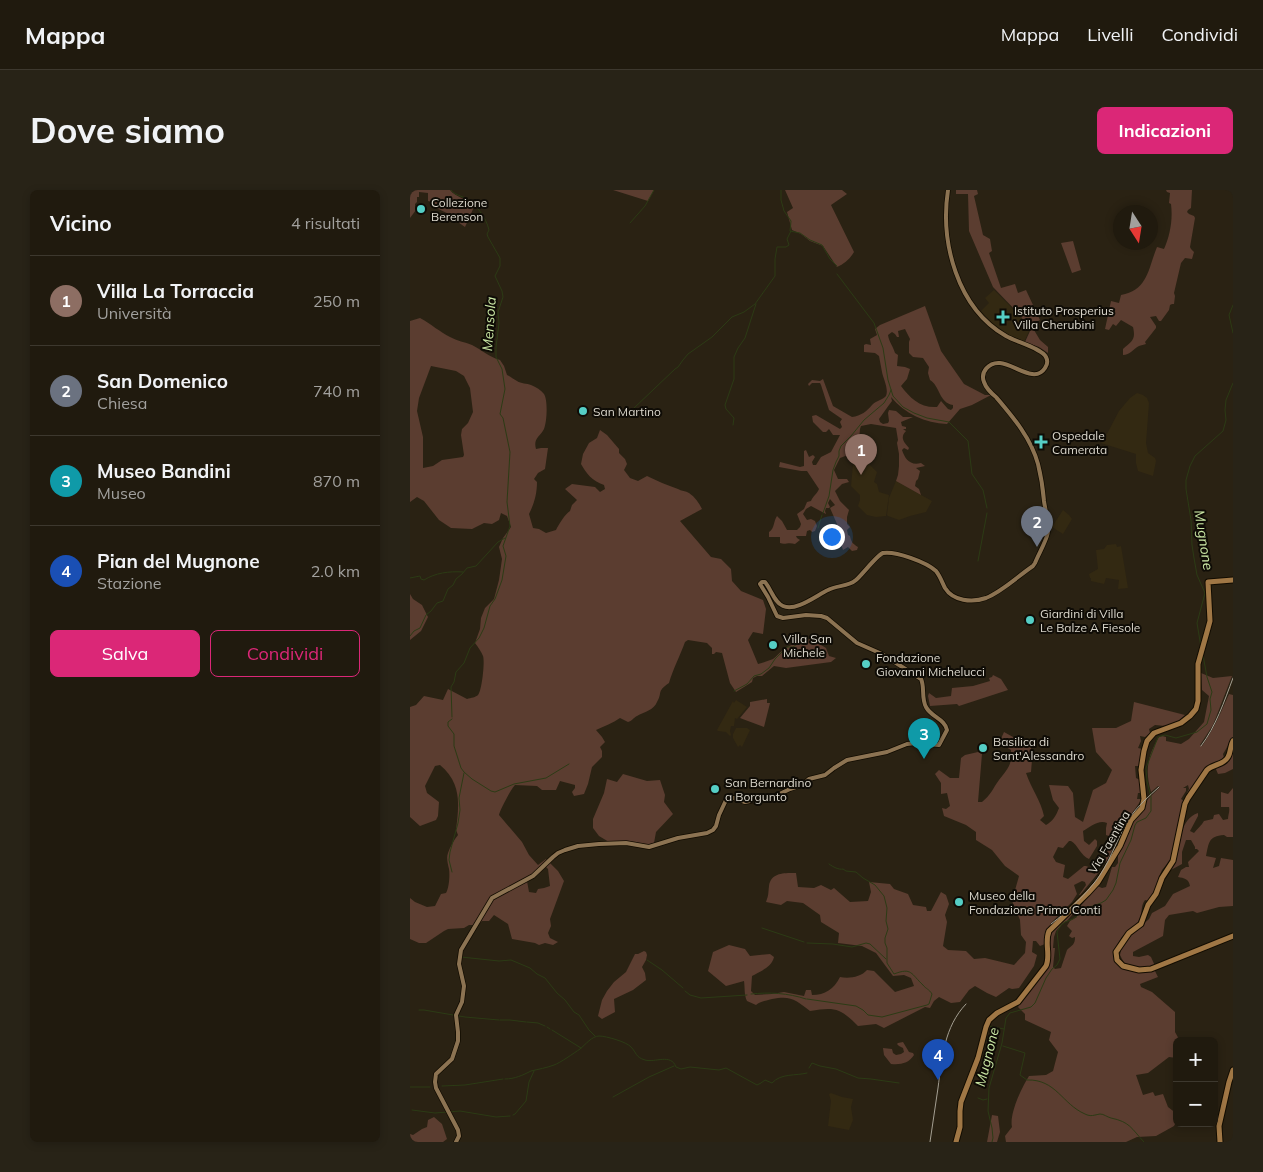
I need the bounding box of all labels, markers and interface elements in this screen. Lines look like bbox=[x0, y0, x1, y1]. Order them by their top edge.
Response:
text: Mappa bbox=[25, 20, 105, 50]
text: Mappa bbox=[1001, 23, 1059, 46]
text: Livelli bbox=[1087, 23, 1133, 46]
text: Condividi bbox=[1161, 23, 1238, 46]
button: Indicazioni bbox=[1097, 107, 1233, 154]
text: Dove siamo bbox=[30, 108, 225, 152]
place label: Collezione Berenson bbox=[431, 195, 487, 224]
marker: Collezione Berenson bbox=[415, 203, 427, 215]
north arrow bbox=[1113, 205, 1158, 250]
text: Vicino bbox=[50, 210, 112, 236]
text: 4 risultati bbox=[291, 213, 360, 233]
text: Villa La Torraccia bbox=[97, 279, 254, 303]
text: 1 bbox=[61, 291, 71, 311]
text: 250 m bbox=[313, 291, 360, 311]
water label: Mensola bbox=[478, 296, 500, 352]
text: Università bbox=[97, 303, 172, 323]
place label: Istituto Prosperius Villa Cherubini bbox=[1014, 303, 1114, 332]
marker: Istituto Prosperius Villa Cherubini bbox=[996, 310, 1010, 324]
text: San Domenico bbox=[97, 369, 228, 393]
text: 2 bbox=[61, 381, 71, 401]
text: 740 m bbox=[313, 381, 360, 401]
text: Chiesa bbox=[97, 393, 147, 413]
place label: San Martino bbox=[593, 404, 661, 419]
marker: San Martino bbox=[577, 405, 589, 417]
place label: Ospedale Camerata bbox=[1052, 428, 1107, 457]
pin: 1 bbox=[845, 434, 877, 475]
marker: Ospedale Camerata bbox=[1034, 435, 1048, 449]
text: Museo Bandini bbox=[97, 459, 231, 483]
text: 3 bbox=[61, 471, 71, 491]
text: 870 m bbox=[313, 471, 360, 491]
text: Museo bbox=[97, 483, 146, 503]
pin: 2 bbox=[1021, 506, 1053, 547]
water label: Mugnone bbox=[1190, 509, 1218, 572]
your location bbox=[819, 524, 845, 550]
text: Pian del Mugnone bbox=[97, 549, 260, 573]
text: 4 bbox=[61, 561, 71, 581]
text: 2.0 km bbox=[311, 561, 360, 581]
text: Stazione bbox=[97, 573, 161, 593]
place label: Giardini di Villa Le Balze A Fiesole bbox=[1040, 606, 1140, 635]
marker: Giardini di Villa Le Balze A Fiesole bbox=[1024, 614, 1036, 626]
button: Salva bbox=[50, 630, 200, 677]
button: Condividi bbox=[210, 630, 360, 677]
place label: Villa San Michele bbox=[783, 631, 832, 660]
marker: Villa San Michele bbox=[767, 639, 779, 651]
place label: Fondazione Giovanni Michelucci bbox=[876, 650, 985, 679]
marker: Fondazione Giovanni Michelucci bbox=[860, 658, 872, 670]
pin: 3 bbox=[908, 718, 940, 759]
place label: Basilica di Sant'Alessandro bbox=[993, 734, 1084, 763]
marker: Basilica di Sant'Alessandro bbox=[977, 742, 989, 754]
place label: San Bernardino a Borgunto bbox=[725, 775, 811, 804]
marker: San Bernardino a Borgunto bbox=[709, 783, 721, 795]
street label: Via Faentina bbox=[1085, 808, 1133, 876]
place label: Museo della Fondazione Primo Conti bbox=[969, 888, 1101, 917]
marker: Museo della Fondazione Primo Conti bbox=[953, 896, 965, 908]
water label: Mugnone bbox=[971, 1025, 1003, 1089]
map controls bbox=[1173, 1037, 1218, 1127]
button: + bbox=[1173, 1037, 1218, 1082]
pin: 4 bbox=[922, 1039, 954, 1080]
button: − bbox=[1173, 1082, 1218, 1127]

